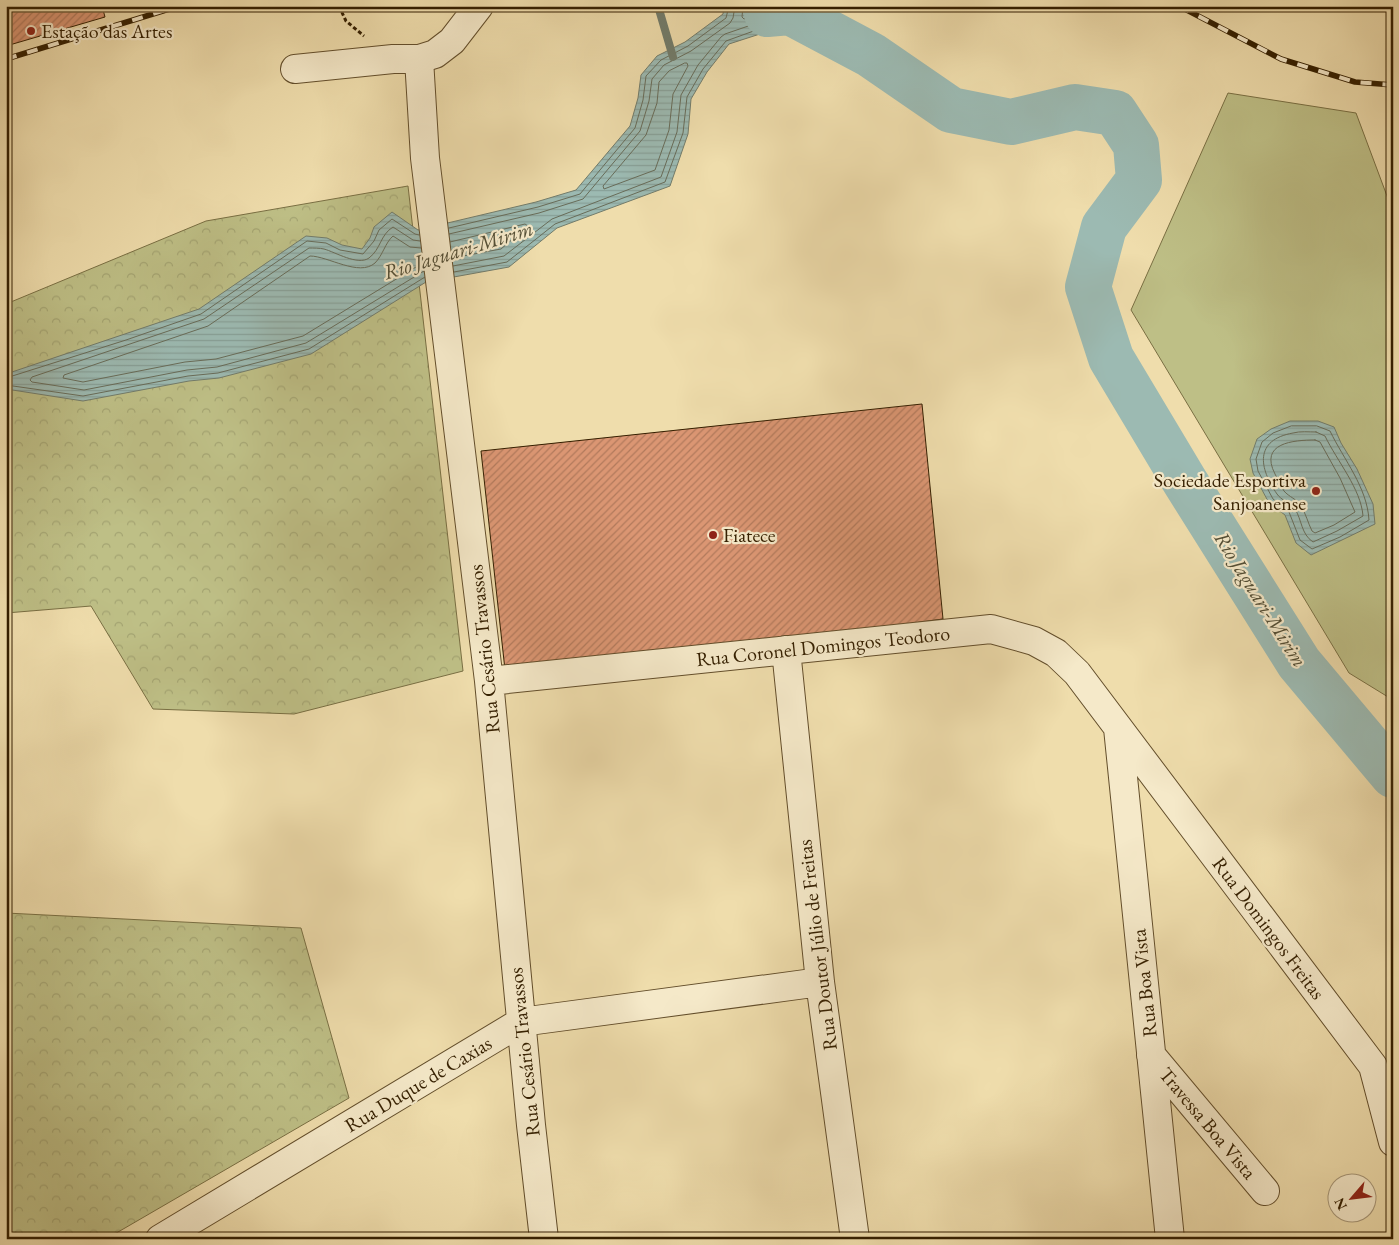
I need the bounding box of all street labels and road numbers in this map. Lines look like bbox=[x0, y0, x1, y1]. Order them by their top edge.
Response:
street label: Rua Cesário Travassos bbox=[462, 563, 506, 735]
street label: Rua Coronel Domingos Teodoro bbox=[695, 620, 951, 672]
street label: Rua Doutor Júlio de Freitas bbox=[791, 838, 843, 1052]
street label: Rua Domingos Freitas bbox=[1207, 851, 1331, 1005]
street label: Rua Boa Vista bbox=[1125, 928, 1163, 1038]
street label: Rua Cesário Travassos bbox=[502, 966, 546, 1138]
street label: Rua Duque de Caxias bbox=[340, 1030, 496, 1138]
street label: Travessa Boa Vista bbox=[1154, 1062, 1262, 1184]

